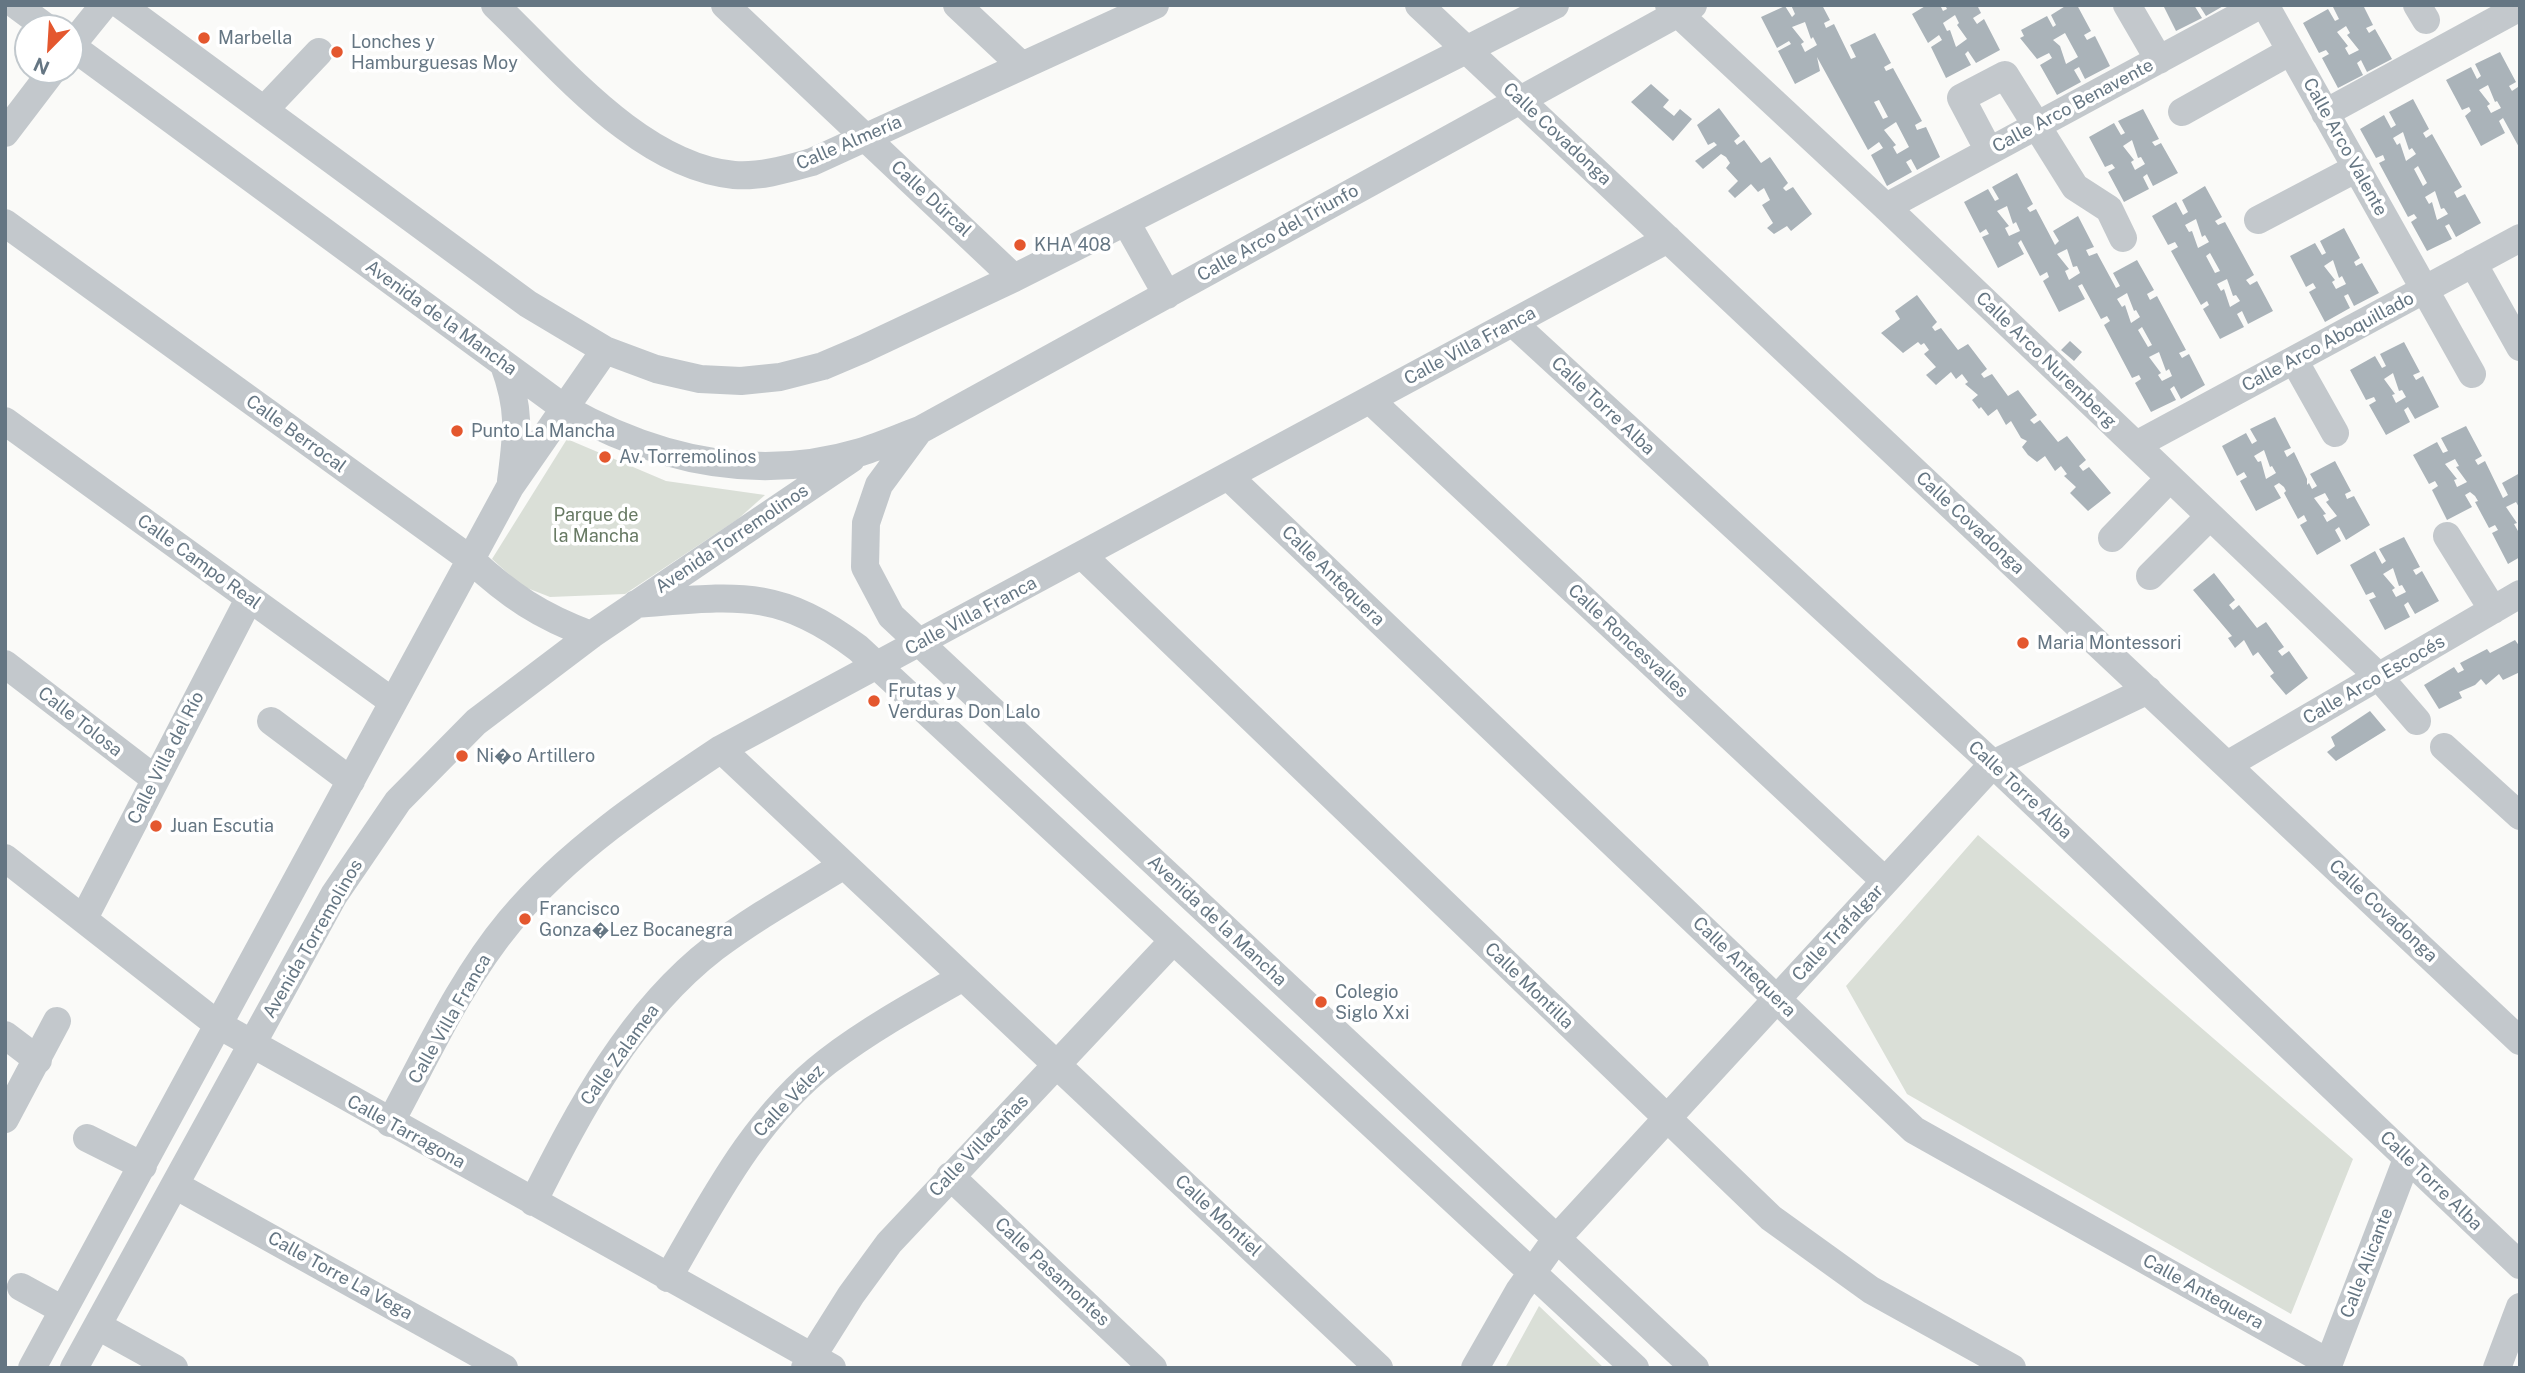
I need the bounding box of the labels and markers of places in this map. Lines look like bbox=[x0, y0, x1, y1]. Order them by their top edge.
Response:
place label: Marbella bbox=[218, 27, 292, 49]
marker: Marbella bbox=[196, 30, 212, 46]
place label: Lonches y Hamburguesas Moy bbox=[351, 31, 518, 74]
marker: Lonches y Hamburguesas Moy bbox=[329, 44, 345, 60]
place label: KHA 408 bbox=[1034, 234, 1111, 256]
marker: KHA 408 bbox=[1012, 237, 1028, 253]
place label: Punto La Mancha bbox=[471, 420, 615, 442]
marker: Punto La Mancha bbox=[449, 423, 465, 439]
place label: Av. Torremolinos bbox=[619, 446, 756, 468]
marker: Av. Torremolinos bbox=[597, 449, 613, 465]
place label: Maria Montessori bbox=[2037, 632, 2181, 654]
marker: Maria Montessori bbox=[2015, 635, 2031, 651]
place label: Frutas y Verduras Don Lalo bbox=[888, 680, 1040, 722]
marker: Frutas y Verduras Don Lalo bbox=[866, 693, 882, 709]
place label: Ni�o Artillero bbox=[476, 745, 595, 767]
marker: Ni�o Artillero bbox=[454, 748, 470, 764]
place label: Juan Escutia bbox=[170, 815, 274, 837]
marker: Juan Escutia bbox=[148, 818, 164, 834]
place label: Francisco Gonza�Lez Bocanegra bbox=[539, 898, 733, 940]
marker: Francisco Gonza�Lez Bocanegra bbox=[517, 911, 533, 927]
place label: Colegio Siglo Xxi bbox=[1335, 981, 1409, 1024]
marker: Colegio Siglo Xxi bbox=[1313, 994, 1329, 1010]

